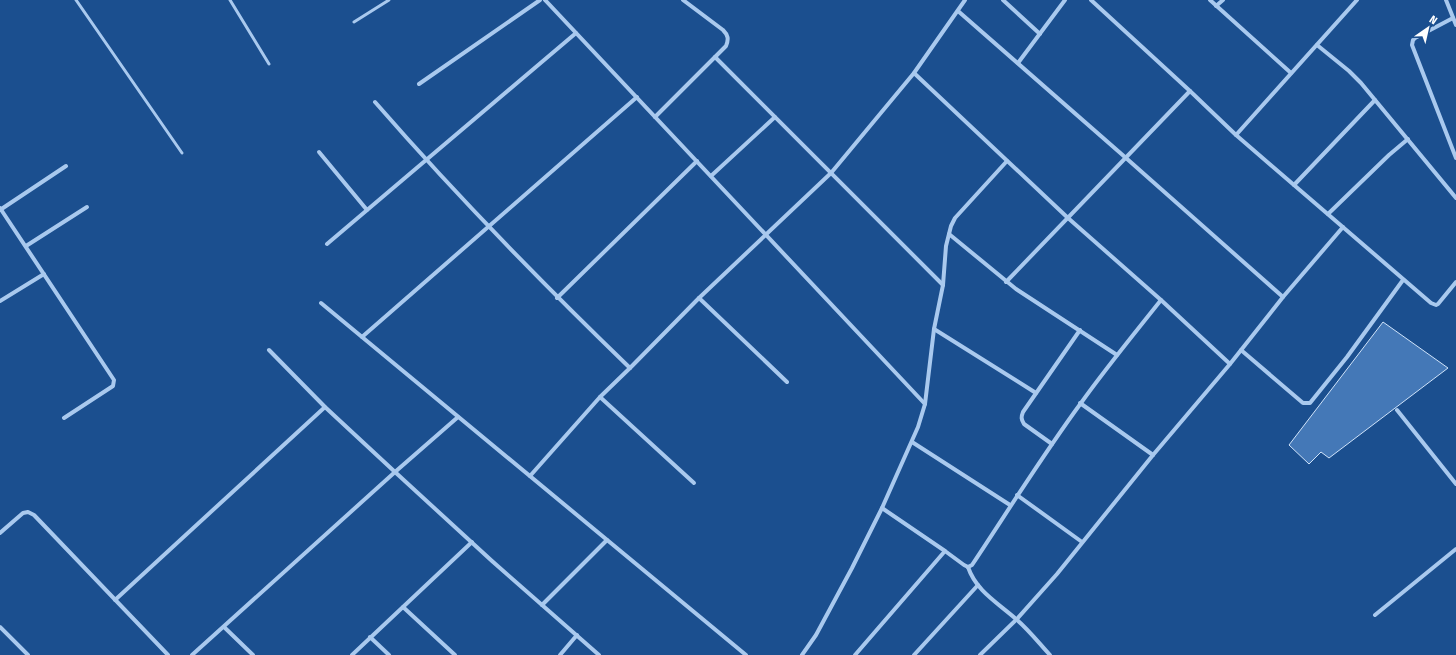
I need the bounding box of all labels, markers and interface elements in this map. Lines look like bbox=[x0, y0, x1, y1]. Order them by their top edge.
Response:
north arrow bbox=[1408, 8, 1448, 48]
text: N bbox=[1427, 13, 1440, 27]

